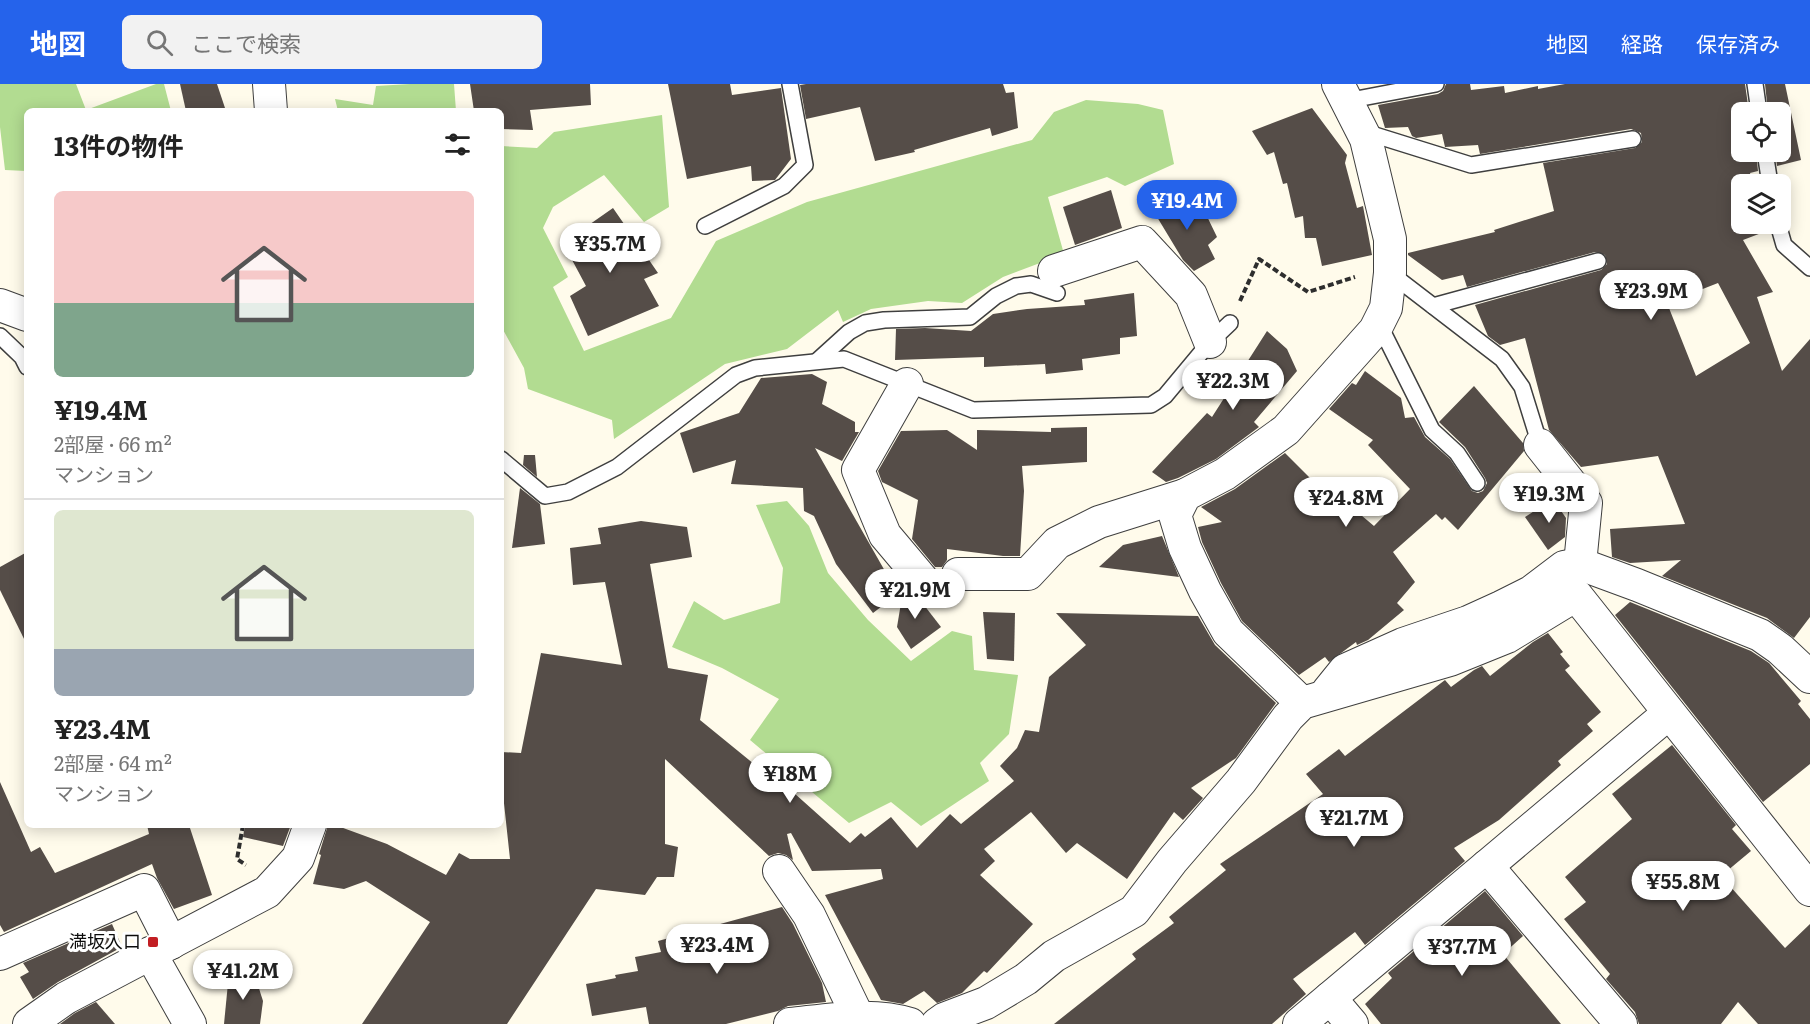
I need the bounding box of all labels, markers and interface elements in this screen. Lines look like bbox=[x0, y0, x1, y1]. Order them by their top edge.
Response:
search box bbox=[122, 15, 542, 69]
text: 地図 bbox=[30, 21, 86, 63]
icon: search bbox=[143, 26, 176, 59]
text: ここで検索 bbox=[191, 26, 301, 59]
text: 地図 bbox=[1546, 27, 1588, 58]
text: 経路 bbox=[1621, 27, 1663, 58]
text: 保存済み bbox=[1696, 27, 1780, 58]
map controls bbox=[1731, 102, 1791, 234]
button: locate bbox=[1731, 102, 1791, 162]
text: 13件の物件 bbox=[54, 125, 183, 164]
icon: filters bbox=[441, 128, 474, 161]
button: layers bbox=[1731, 174, 1791, 234]
pin: ¥19.4M bbox=[1138, 180, 1236, 231]
text: ¥19.4M bbox=[1151, 184, 1223, 214]
pin: ¥35.7M bbox=[561, 223, 659, 274]
text: ¥35.7M bbox=[574, 227, 646, 257]
icon: home bbox=[210, 230, 318, 338]
pin: ¥23.9M bbox=[1602, 270, 1700, 321]
text: ¥23.9M bbox=[1614, 274, 1688, 304]
pin: ¥22.3M bbox=[1184, 360, 1282, 411]
text: ¥22.3M bbox=[1196, 364, 1270, 394]
text: ¥19.4M bbox=[54, 389, 148, 428]
text: 2部屋 · 66 m² bbox=[54, 428, 172, 458]
text: マンション bbox=[54, 458, 154, 488]
pin: ¥19.3M bbox=[1500, 473, 1598, 524]
pin: ¥24.8M bbox=[1297, 477, 1395, 528]
text: ¥19.3M bbox=[1513, 477, 1585, 507]
text: ¥24.8M bbox=[1308, 481, 1384, 511]
icon: home bbox=[210, 549, 318, 657]
pin: ¥21.9M bbox=[866, 569, 964, 620]
text: ¥21.9M bbox=[879, 573, 951, 603]
text: ¥23.4M bbox=[54, 708, 151, 747]
text: 2部屋 · 64 m² bbox=[54, 747, 172, 777]
pin: ¥18M bbox=[754, 753, 826, 804]
text: ¥18M bbox=[763, 757, 817, 787]
text: マンション bbox=[54, 777, 154, 807]
pin: ¥21.7M bbox=[1305, 797, 1403, 848]
text: ¥21.7M bbox=[1319, 801, 1389, 831]
pin: ¥55.8M bbox=[1634, 861, 1732, 912]
text: ¥55.8M bbox=[1646, 865, 1720, 895]
pin: ¥23.4M bbox=[668, 924, 766, 975]
pin: ¥37.7M bbox=[1413, 926, 1511, 977]
place label: 満坂入口 bbox=[69, 927, 141, 954]
text: ¥23.4M bbox=[680, 928, 754, 958]
text: ¥37.7M bbox=[1427, 930, 1497, 960]
marker: 満坂入口 bbox=[146, 935, 160, 949]
pin: ¥41.2M bbox=[194, 950, 292, 1001]
text: ¥41.2M bbox=[207, 954, 279, 984]

